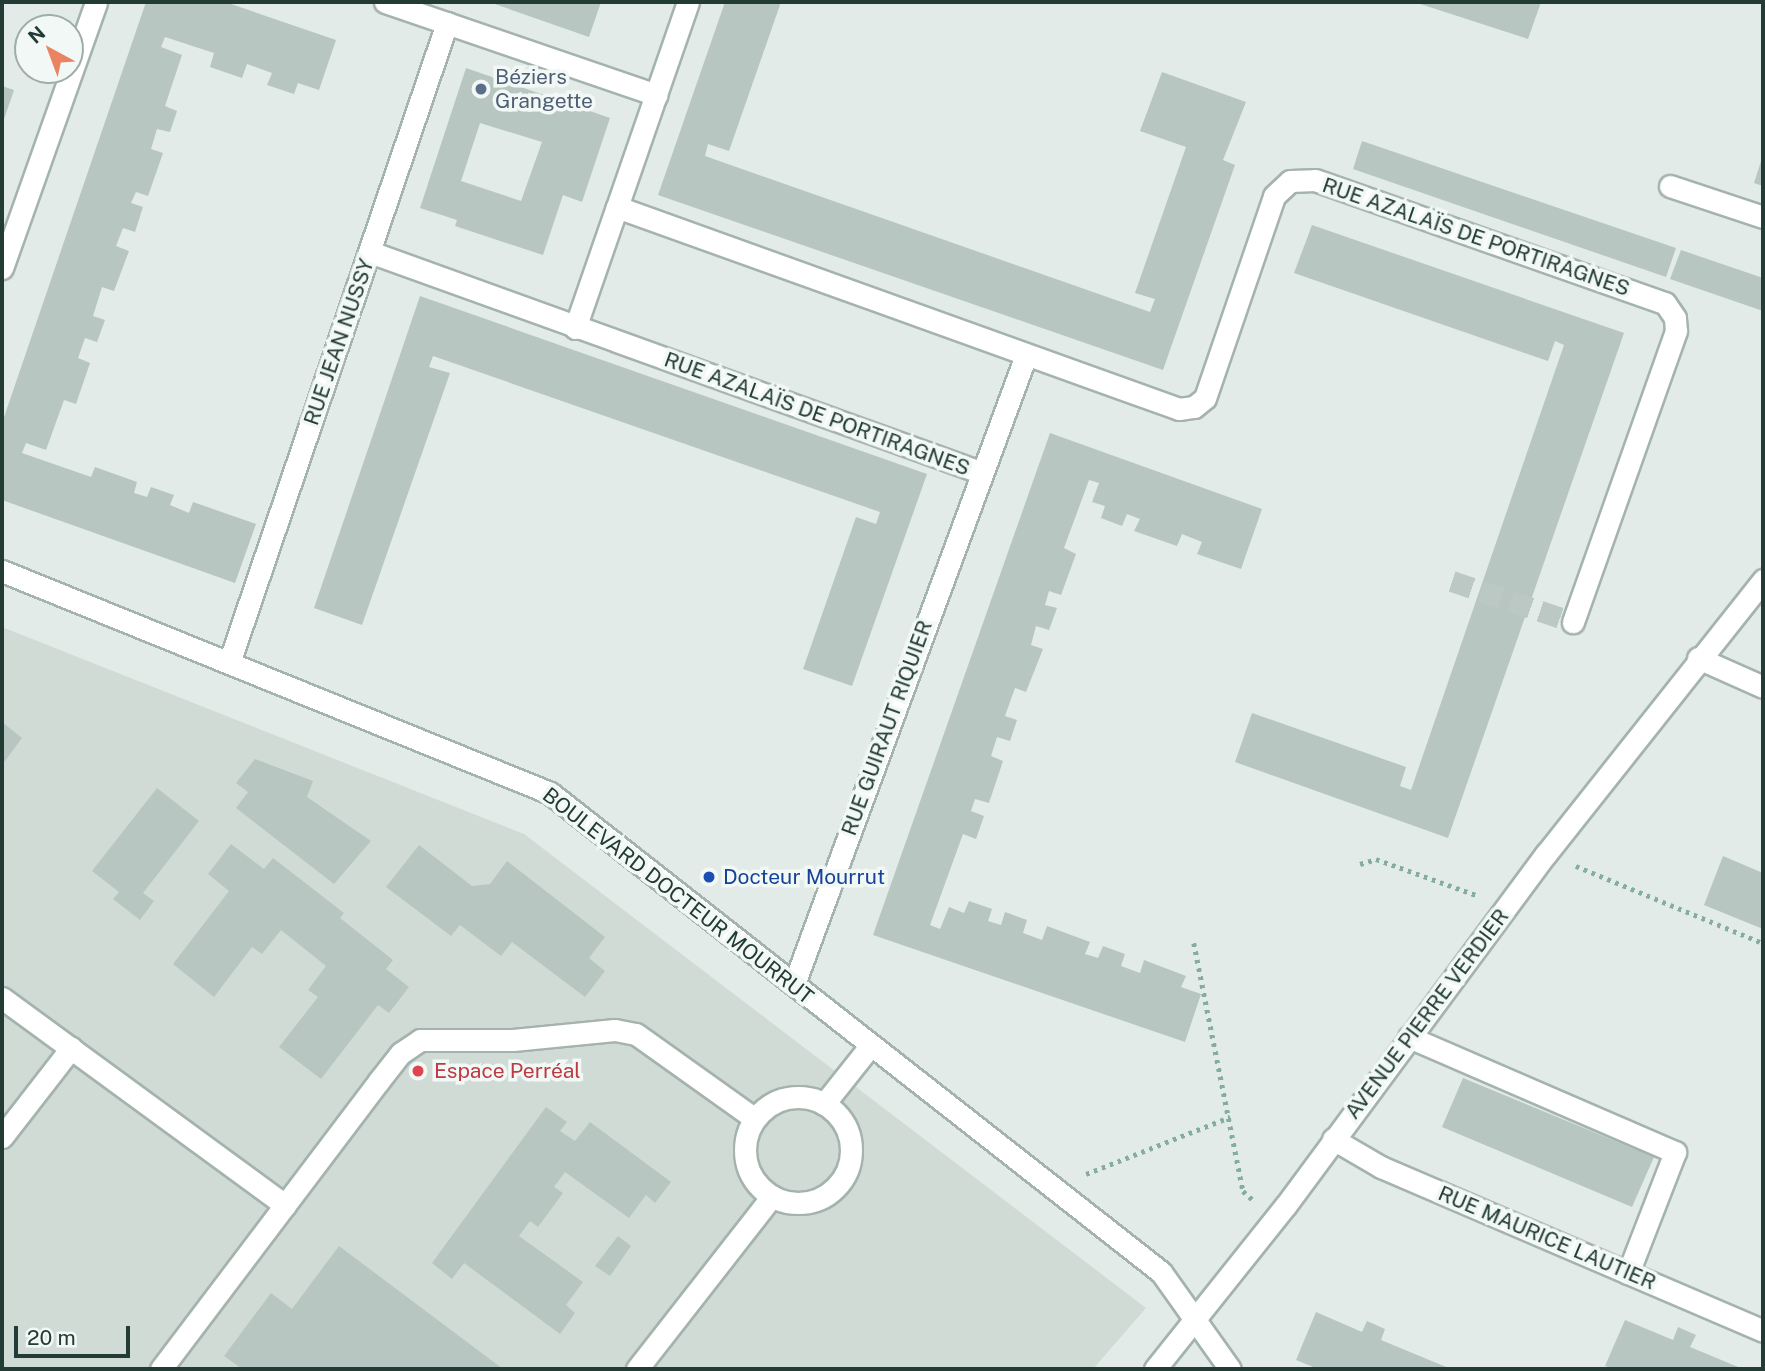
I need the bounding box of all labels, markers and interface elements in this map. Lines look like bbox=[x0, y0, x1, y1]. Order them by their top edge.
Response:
north arrow bbox=[14, 14, 84, 84]
text: N bbox=[24, 21, 49, 48]
place label: Béziers Grangette bbox=[495, 64, 593, 114]
marker: Béziers Grangette bbox=[473, 81, 489, 97]
street label: RUE AZALAÏS DE PORTIRAGNES bbox=[1319, 172, 1633, 302]
street label: RUE JEAN NUSSY bbox=[299, 255, 379, 429]
street label: RUE AZALAÏS DE PORTIRAGNES bbox=[661, 347, 973, 481]
street label: RUE GUIRAUT RIQUIER bbox=[836, 617, 938, 839]
street label: BOULEVARD DOCTEUR MOURRUT bbox=[538, 782, 818, 1010]
place label: Docteur Mourrut bbox=[723, 864, 885, 890]
marker: Docteur Mourrut bbox=[701, 869, 717, 885]
street label: AVENUE PIERRE VERDIER bbox=[1340, 904, 1514, 1124]
place label: Espace Perréal bbox=[434, 1058, 581, 1084]
marker: Espace Perréal bbox=[408, 1061, 428, 1081]
street label: RUE MAURICE LAUTIER bbox=[1434, 1181, 1660, 1295]
scale bar bbox=[18, 1312, 133, 1356]
text: 20 m bbox=[27, 1325, 76, 1350]

